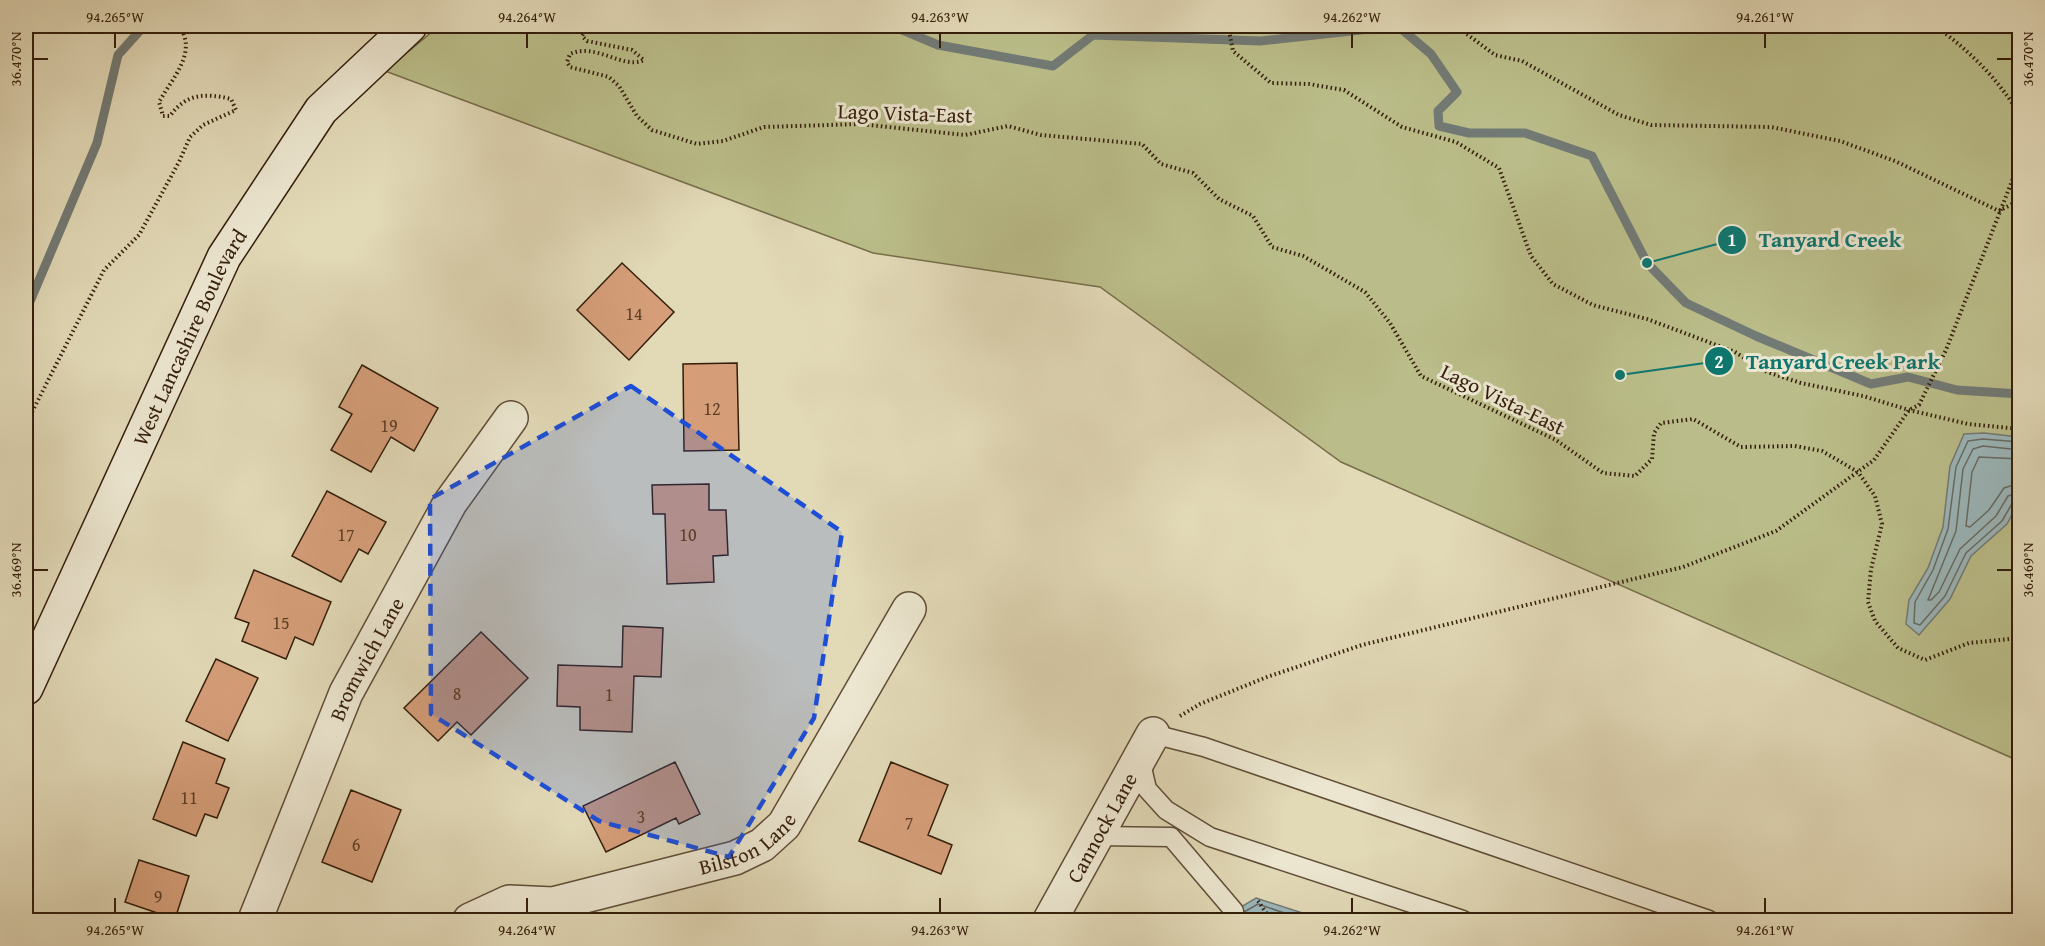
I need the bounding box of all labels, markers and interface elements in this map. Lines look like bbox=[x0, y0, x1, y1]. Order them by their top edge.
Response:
text: 94.265°W bbox=[86, 6, 144, 27]
text: 94.264°W bbox=[498, 6, 556, 27]
text: 94.263°W bbox=[911, 6, 969, 27]
text: 94.262°W bbox=[1323, 6, 1381, 27]
text: 94.261°W bbox=[1736, 6, 1794, 27]
text: 36.470°N bbox=[5, 31, 26, 86]
text: 36.470°N bbox=[2017, 31, 2038, 86]
street label: Lago Vista-East bbox=[837, 95, 973, 131]
callout: Tanyard Creek bbox=[1717, 220, 1913, 260]
street label: West Lancashire Boulevard bbox=[124, 222, 254, 450]
text: Tanyard Creek bbox=[1759, 223, 1902, 255]
text: 1 bbox=[1727, 226, 1737, 253]
house number: 14 bbox=[625, 300, 643, 327]
callout: Tanyard Creek Park bbox=[1704, 341, 1952, 381]
text: Tanyard Creek Park bbox=[1746, 345, 1940, 377]
text: 2 bbox=[1714, 348, 1724, 375]
street label: Lago Vista-East bbox=[1436, 356, 1571, 443]
house number: 12 bbox=[703, 395, 721, 422]
house number: 19 bbox=[380, 412, 398, 439]
house number: 17 bbox=[337, 521, 355, 548]
house number: 10 bbox=[679, 521, 697, 548]
text: 36.469°N bbox=[5, 542, 26, 597]
text: 36.469°N bbox=[2017, 542, 2038, 597]
street label: Bromwich Lane bbox=[321, 591, 411, 725]
house number: 15 bbox=[272, 609, 290, 636]
house number: 8 bbox=[453, 680, 461, 707]
house number: 1 bbox=[605, 681, 613, 708]
street label: Cannock Lane bbox=[1058, 766, 1144, 888]
house number: 11 bbox=[180, 784, 198, 811]
house number: 3 bbox=[637, 803, 645, 830]
street label: Bilston Lane bbox=[695, 807, 803, 882]
house number: 7 bbox=[905, 809, 913, 836]
house number: 6 bbox=[352, 831, 360, 858]
house number: 9 bbox=[154, 883, 162, 910]
text: 94.265°W bbox=[86, 919, 144, 940]
text: 94.264°W bbox=[498, 919, 556, 940]
text: 94.263°W bbox=[911, 919, 969, 940]
text: 94.262°W bbox=[1323, 919, 1381, 940]
text: 94.261°W bbox=[1736, 919, 1794, 940]

